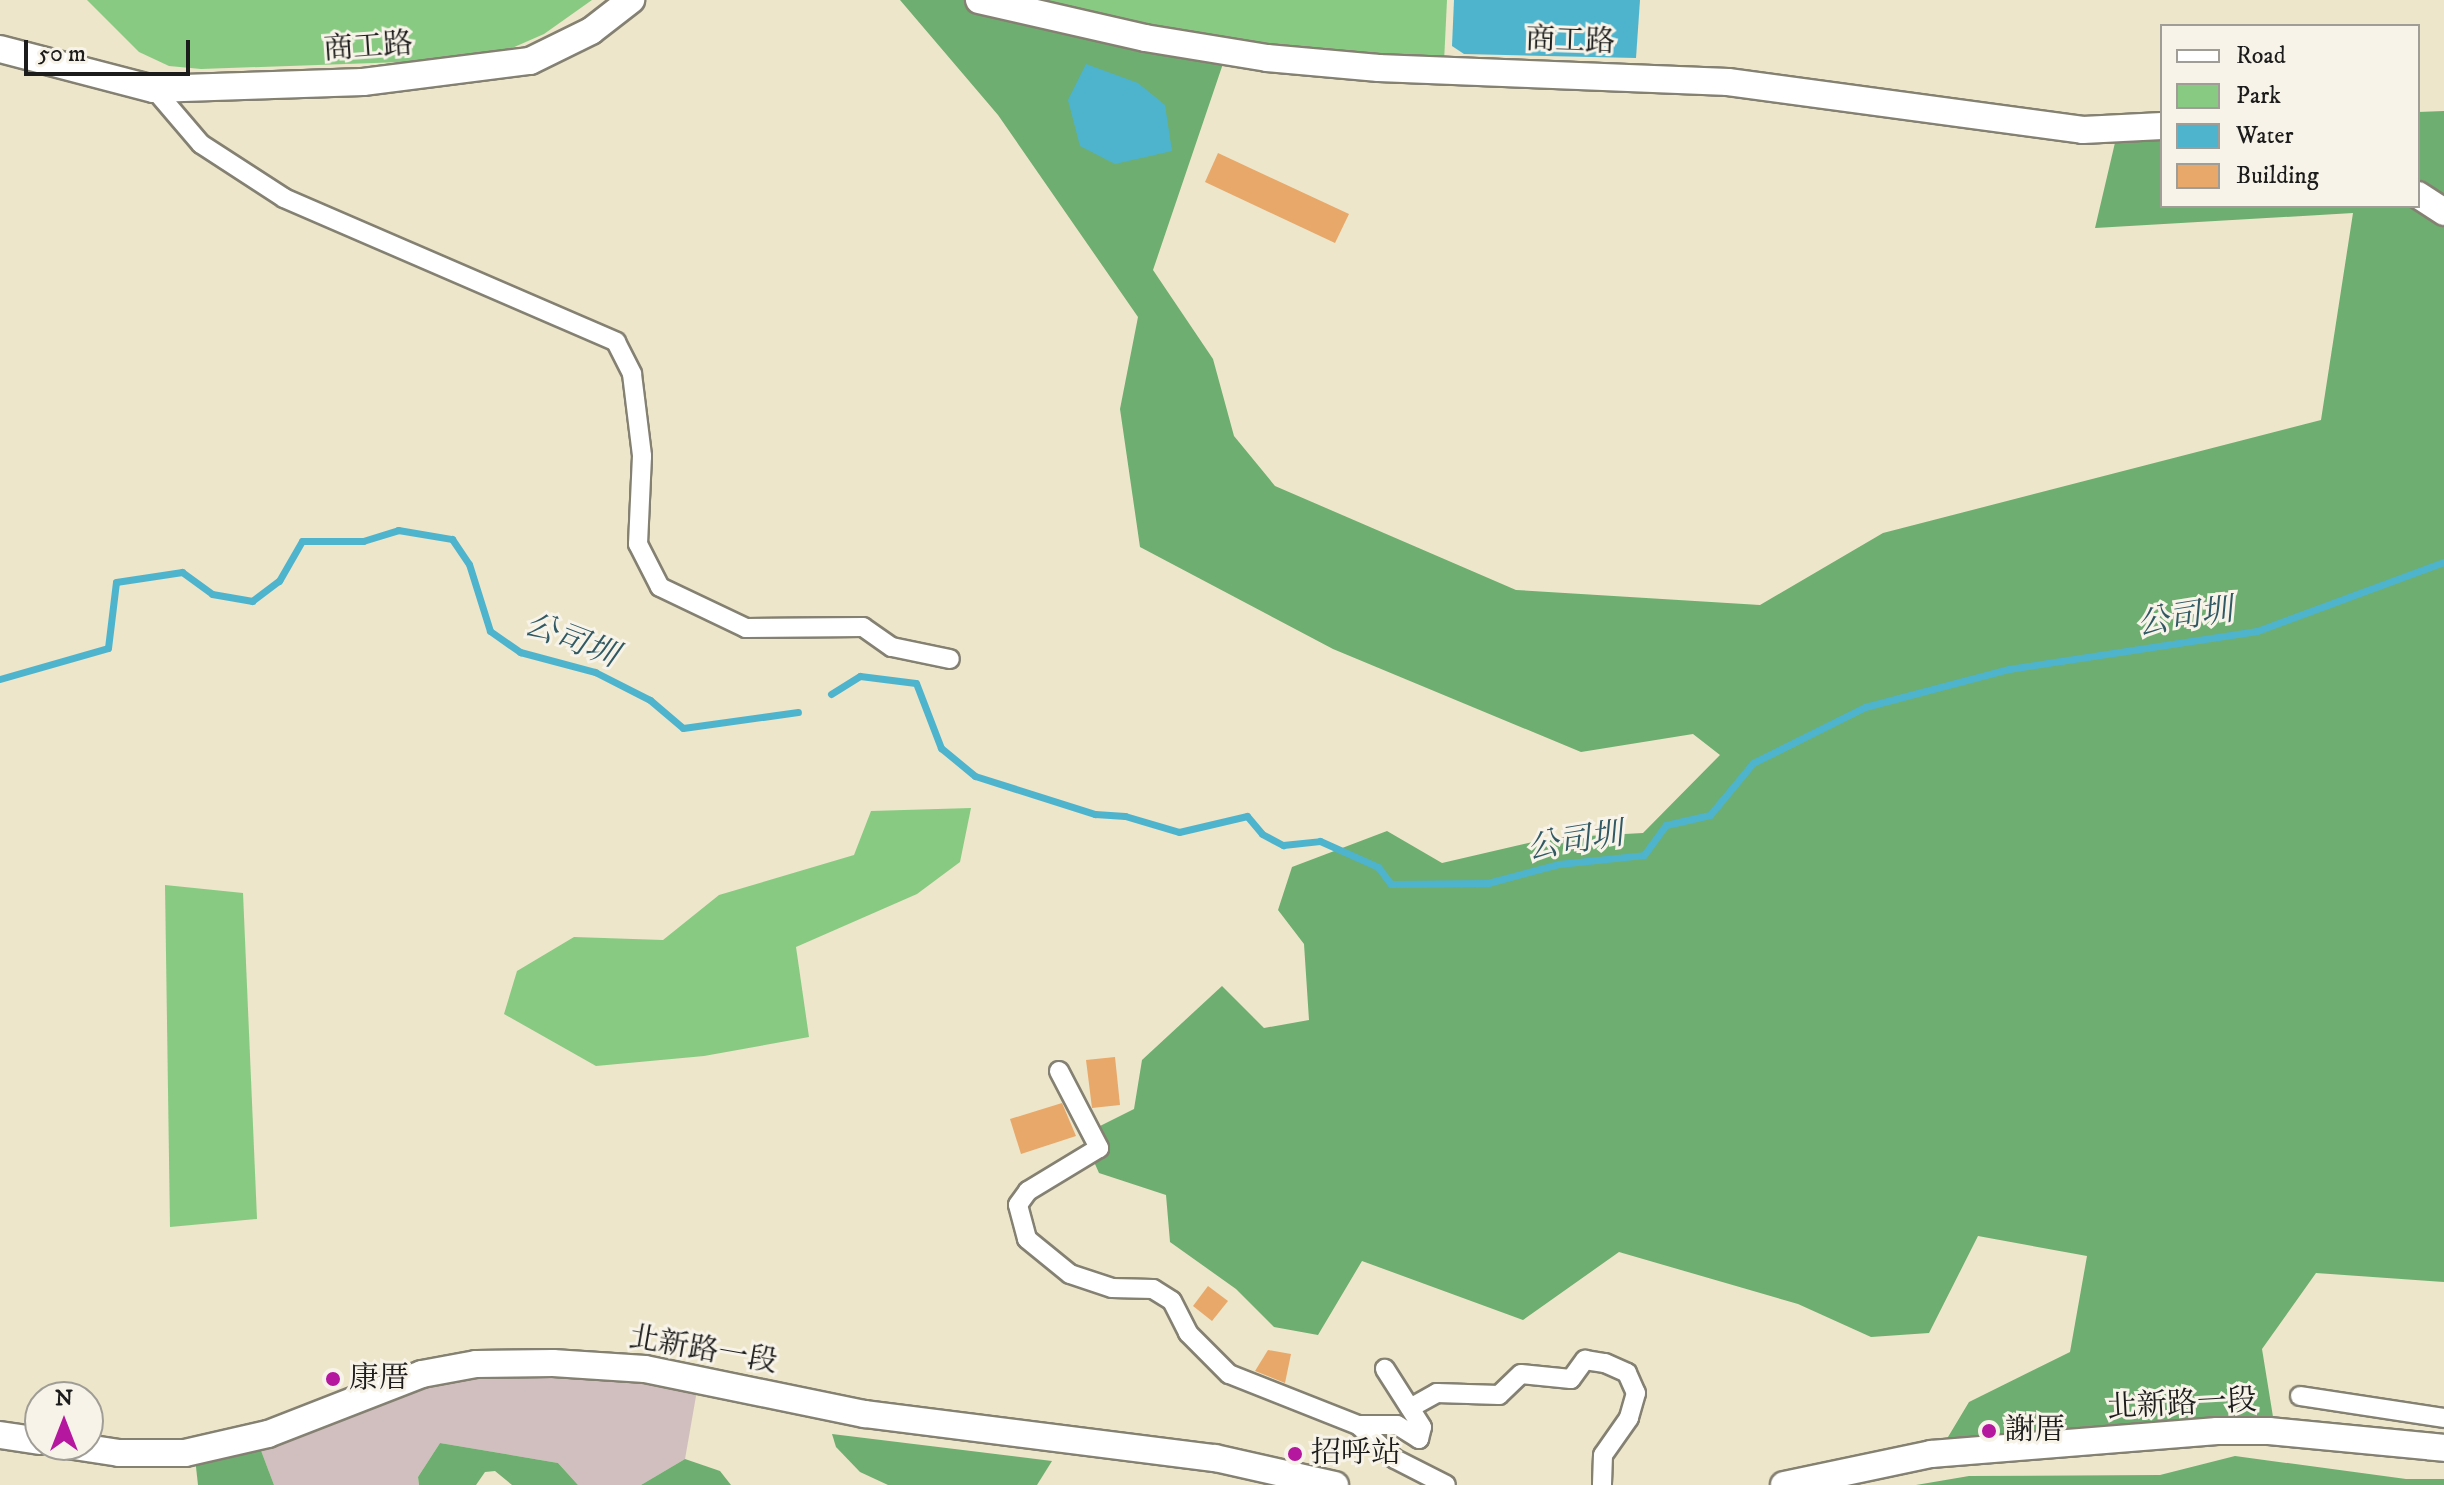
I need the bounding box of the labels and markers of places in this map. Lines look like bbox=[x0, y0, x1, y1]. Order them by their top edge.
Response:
place label: 康厝 bbox=[349, 1361, 409, 1397]
marker: 康厝 bbox=[324, 1370, 342, 1388]
place label: 謝厝 bbox=[2005, 1413, 2065, 1449]
marker: 謝厝 bbox=[1980, 1422, 1998, 1440]
place label: 招呼站 bbox=[1311, 1436, 1401, 1472]
marker: 招呼站 bbox=[1286, 1445, 1304, 1463]

